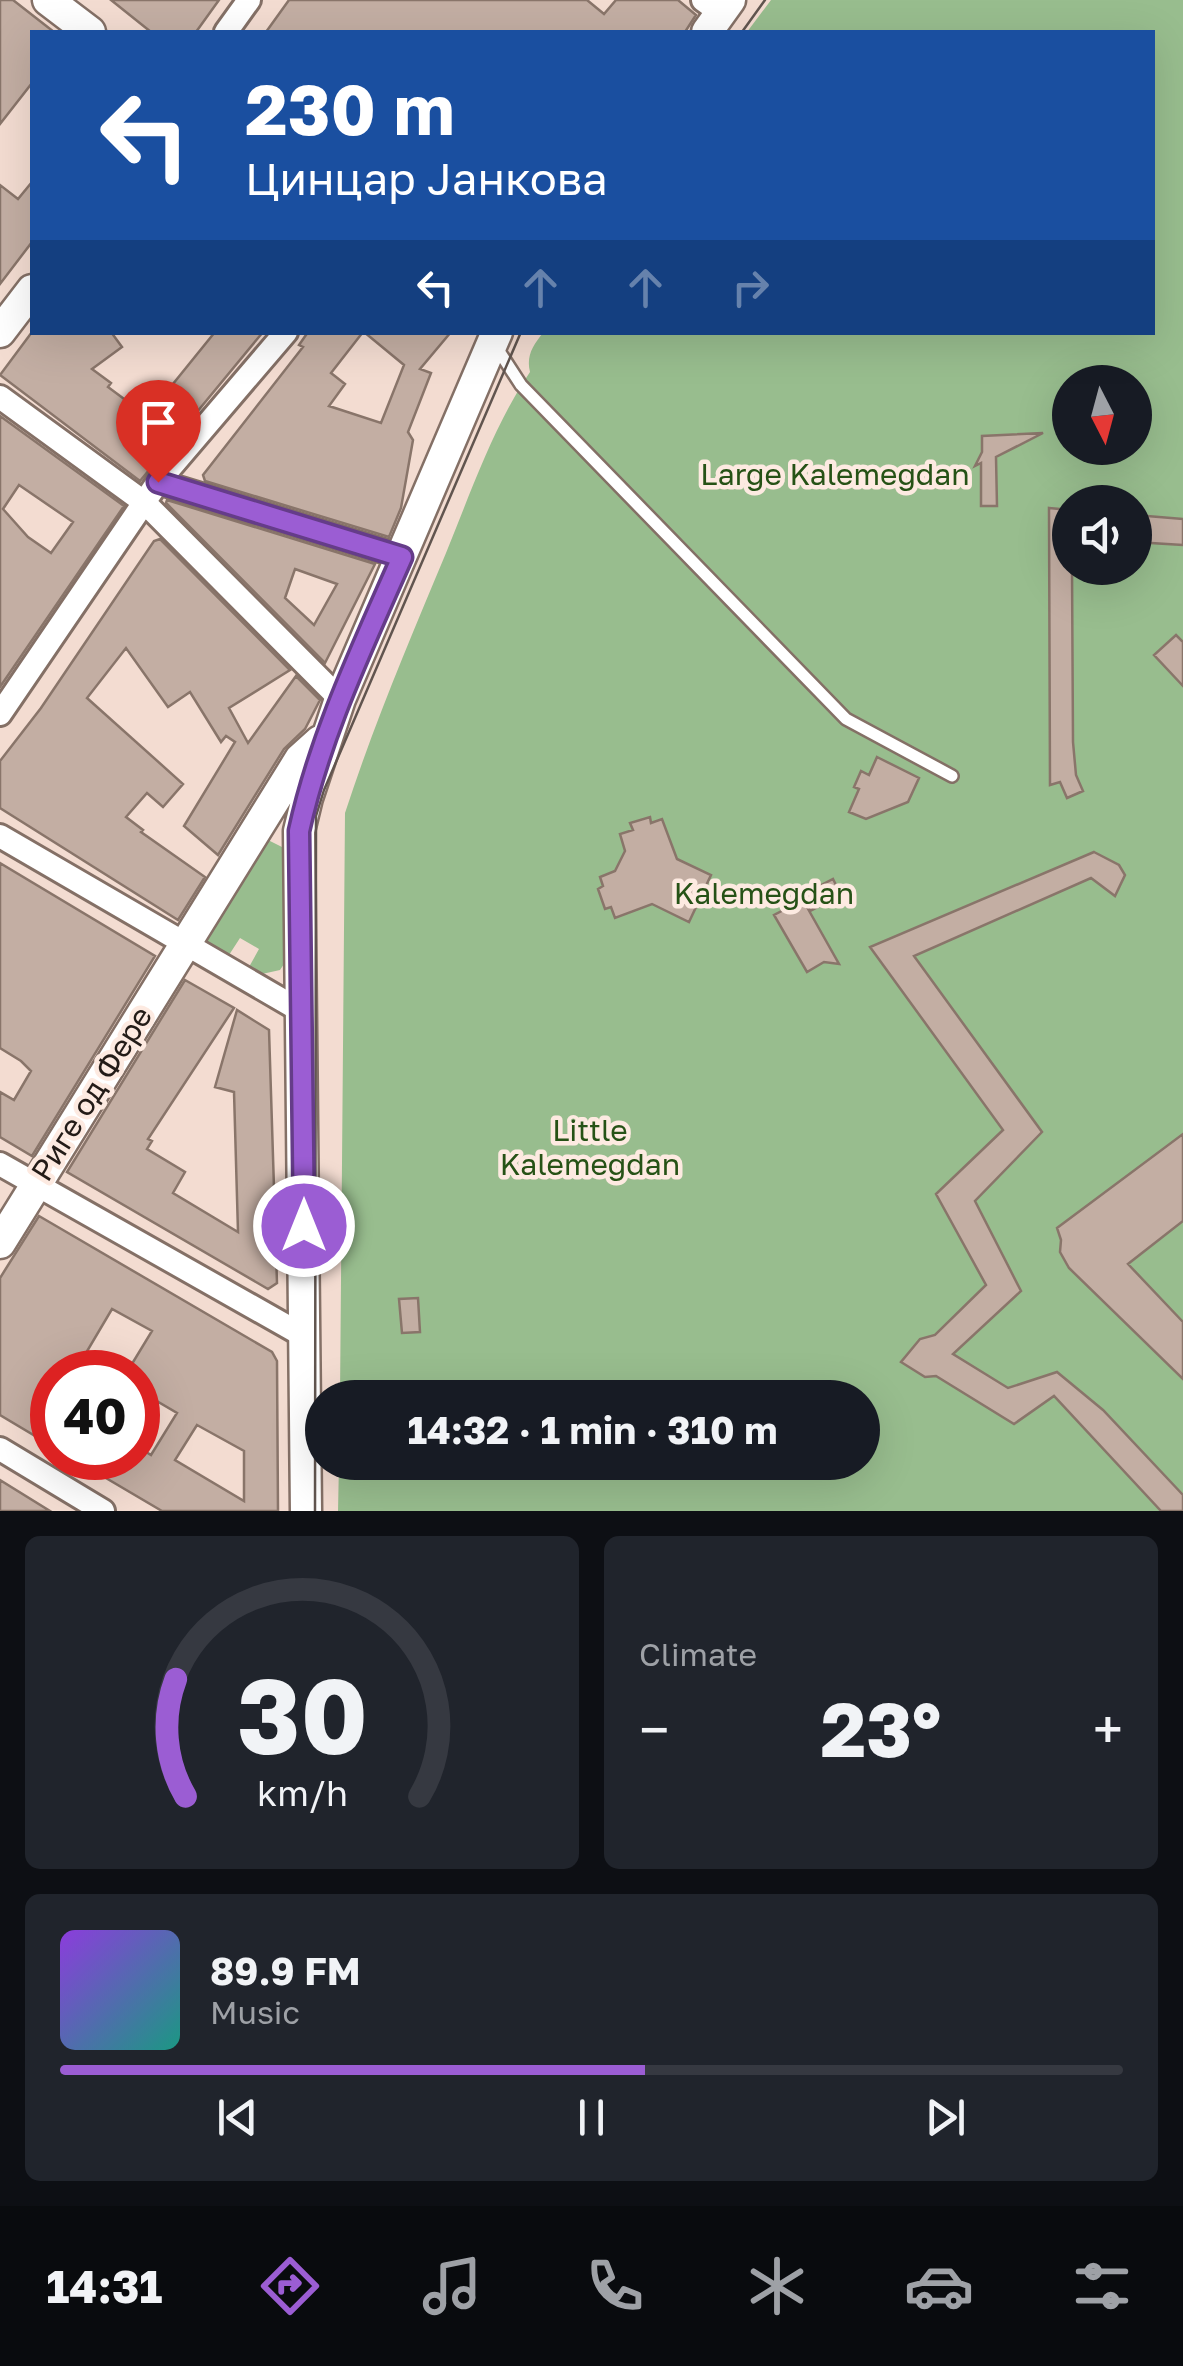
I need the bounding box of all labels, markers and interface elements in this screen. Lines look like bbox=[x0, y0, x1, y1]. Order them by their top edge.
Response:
text: 230 m bbox=[245, 66, 455, 150]
icon: left bbox=[80, 70, 210, 200]
text: Цинцар Јанкова bbox=[245, 151, 608, 205]
icon: left bbox=[408, 260, 463, 315]
icon: ahead bbox=[513, 260, 568, 315]
icon: ahead bbox=[618, 260, 673, 315]
icon: right bbox=[723, 260, 778, 315]
north arrow bbox=[1052, 365, 1152, 465]
map controls bbox=[1052, 365, 1152, 585]
pin bbox=[116, 380, 201, 483]
icon: arrive bbox=[131, 395, 186, 450]
park label: Large Kalemegdan bbox=[700, 456, 970, 492]
button: sound bbox=[1052, 485, 1152, 585]
park label: Kalemegdan bbox=[674, 875, 854, 911]
street label: Риге од Фере bbox=[23, 1000, 159, 1187]
park label: Little Kalemegdan bbox=[500, 1112, 680, 1182]
position arrow bbox=[252, 1174, 356, 1278]
speed limit sign: 40 bbox=[30, 1350, 160, 1480]
text: 14:32 · 1 min · 310 m bbox=[407, 1407, 778, 1452]
text: Climate bbox=[639, 1635, 757, 1673]
text: 30 bbox=[236, 1652, 368, 1777]
text: 23° bbox=[821, 1683, 941, 1774]
text: − bbox=[639, 1696, 669, 1762]
text: + bbox=[1093, 1696, 1123, 1762]
text: km/h bbox=[257, 1771, 347, 1814]
text: 89.9 FM bbox=[210, 1948, 361, 1993]
text: Music bbox=[210, 1993, 300, 2031]
icon: previous bbox=[210, 2090, 265, 2145]
icon: pause bbox=[564, 2090, 619, 2145]
icon: next bbox=[918, 2090, 973, 2145]
icon: directions bbox=[255, 2251, 325, 2321]
icon: music bbox=[417, 2251, 487, 2321]
icon: phone bbox=[580, 2251, 650, 2321]
icon: climate bbox=[742, 2251, 812, 2321]
icon: car bbox=[904, 2251, 974, 2321]
icon: filters bbox=[1067, 2251, 1137, 2321]
text: 14:31 bbox=[46, 2259, 163, 2313]

